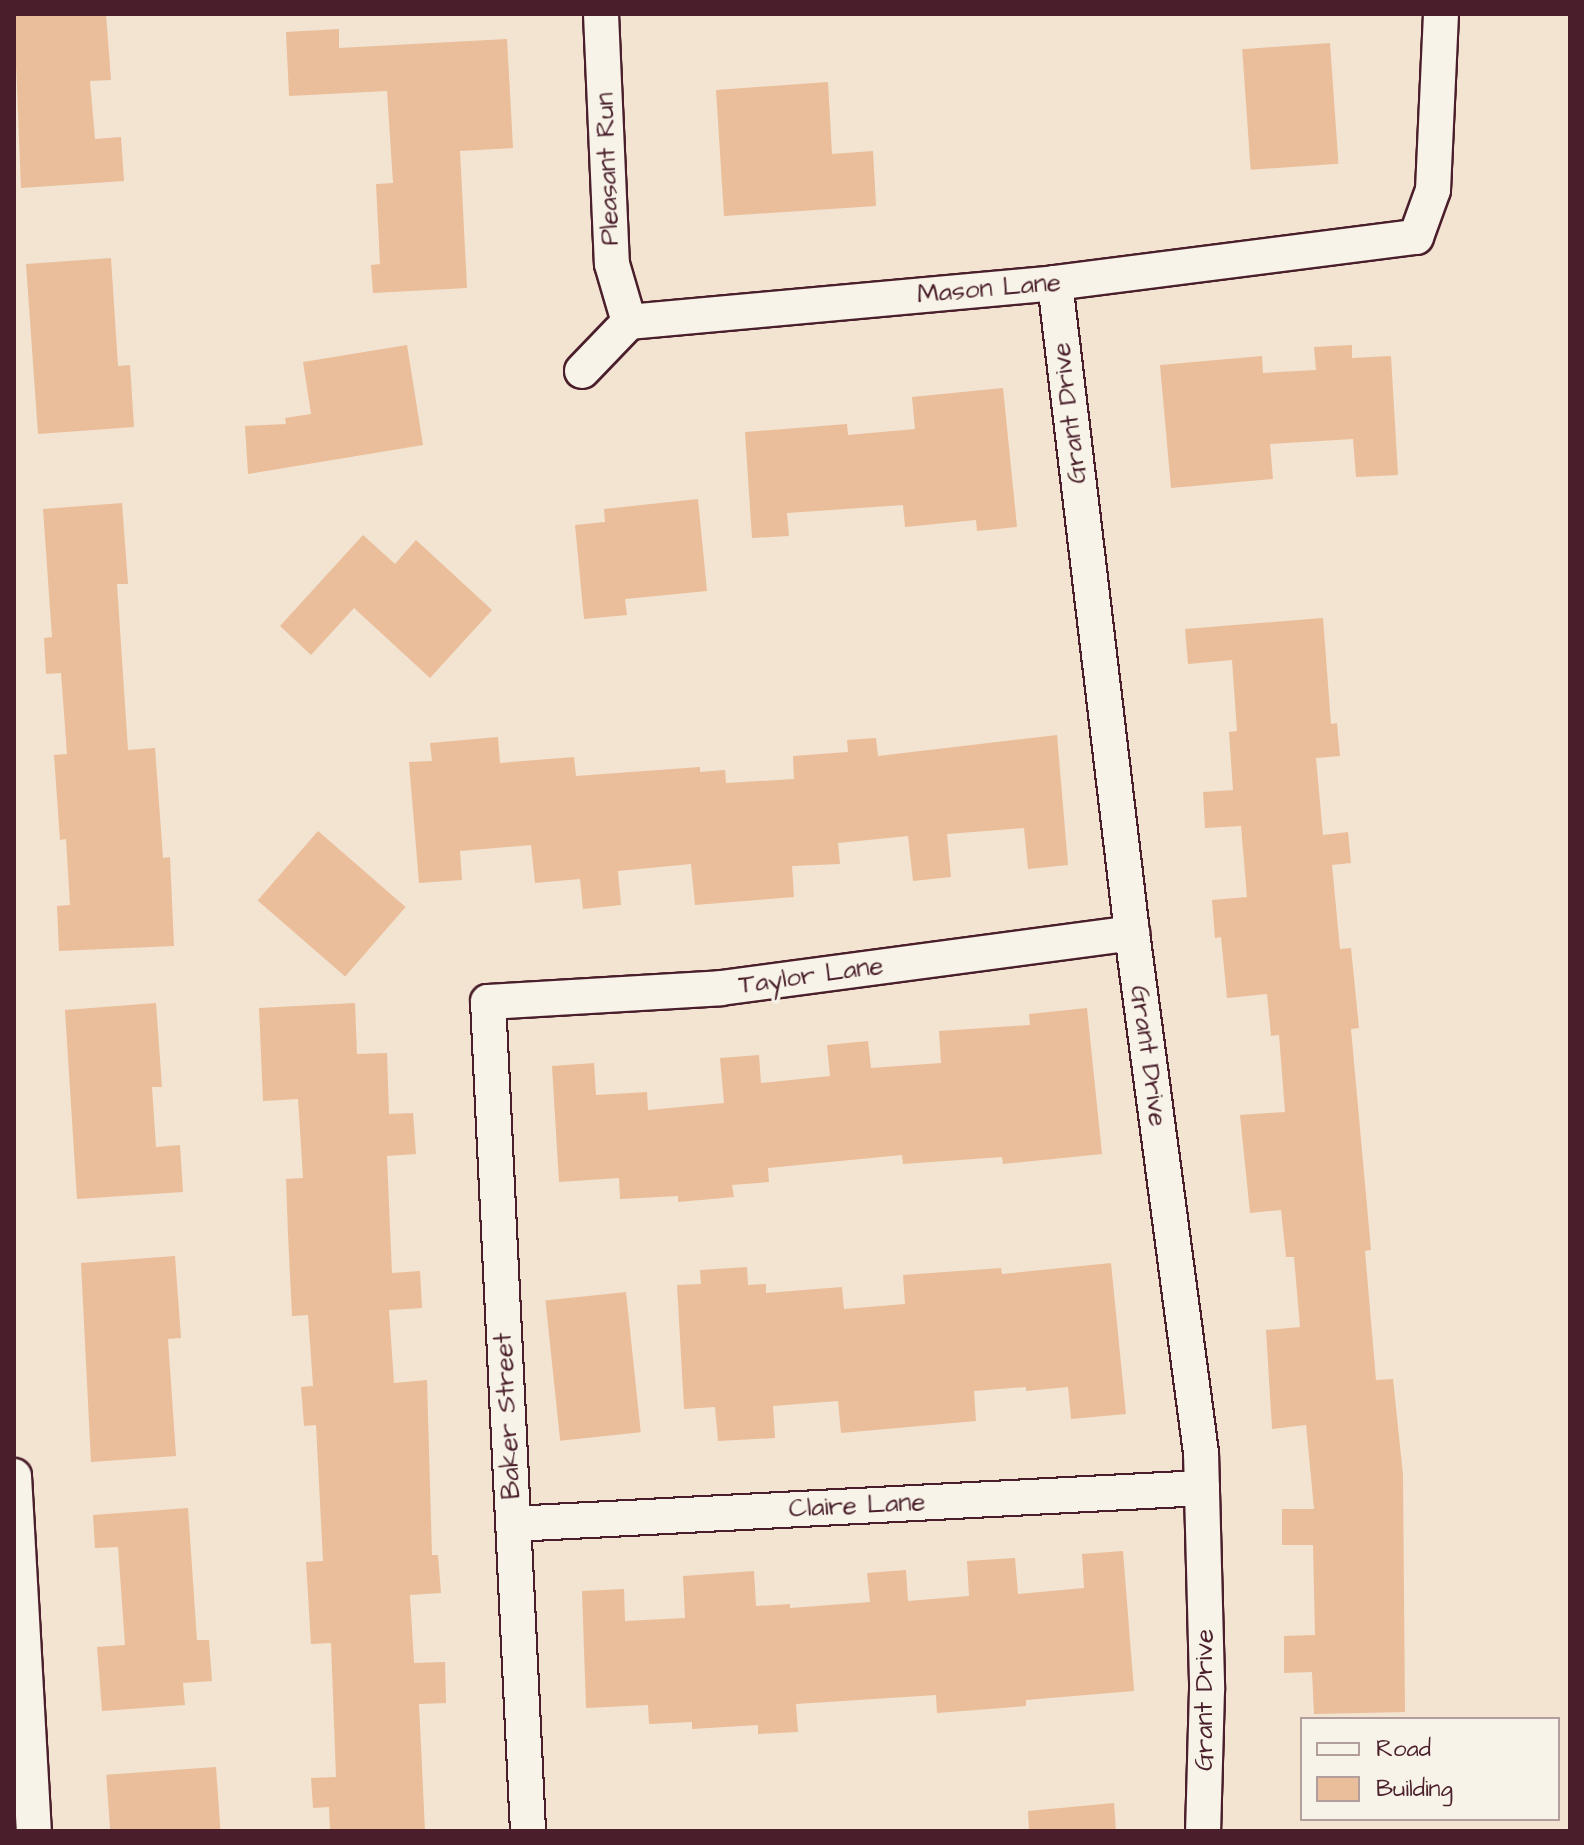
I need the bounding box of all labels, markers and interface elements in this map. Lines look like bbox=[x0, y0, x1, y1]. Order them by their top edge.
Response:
street label: Pleasant Run bbox=[590, 92, 626, 246]
street label: Mason Lane bbox=[916, 267, 1062, 311]
street label: Grant Drive bbox=[1046, 341, 1094, 485]
street label: Taylor Lane bbox=[737, 950, 885, 1002]
street label: Grant Drive bbox=[1123, 983, 1173, 1129]
street label: Baker Street bbox=[488, 1332, 528, 1500]
street label: Claire Lane bbox=[788, 1487, 926, 1525]
street label: Grant Drive bbox=[1189, 1629, 1221, 1771]
legend bbox=[1300, 1717, 1560, 1821]
text: Road bbox=[1376, 1732, 1431, 1766]
text: Building bbox=[1376, 1772, 1453, 1806]

